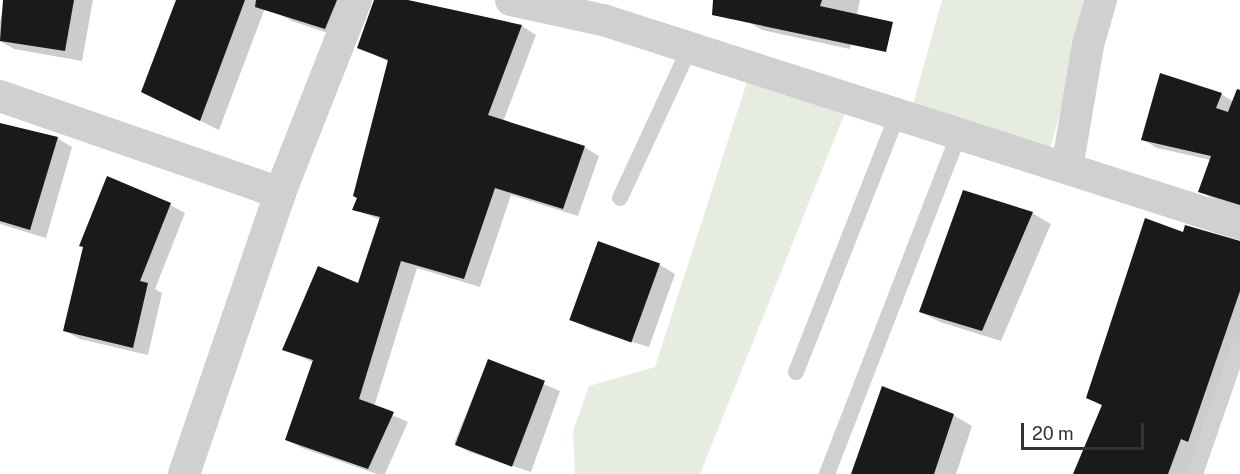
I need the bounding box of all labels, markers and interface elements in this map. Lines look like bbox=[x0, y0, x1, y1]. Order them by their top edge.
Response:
scale bar bbox=[1024, 411, 1147, 449]
text: 20 m bbox=[1032, 423, 1074, 444]

